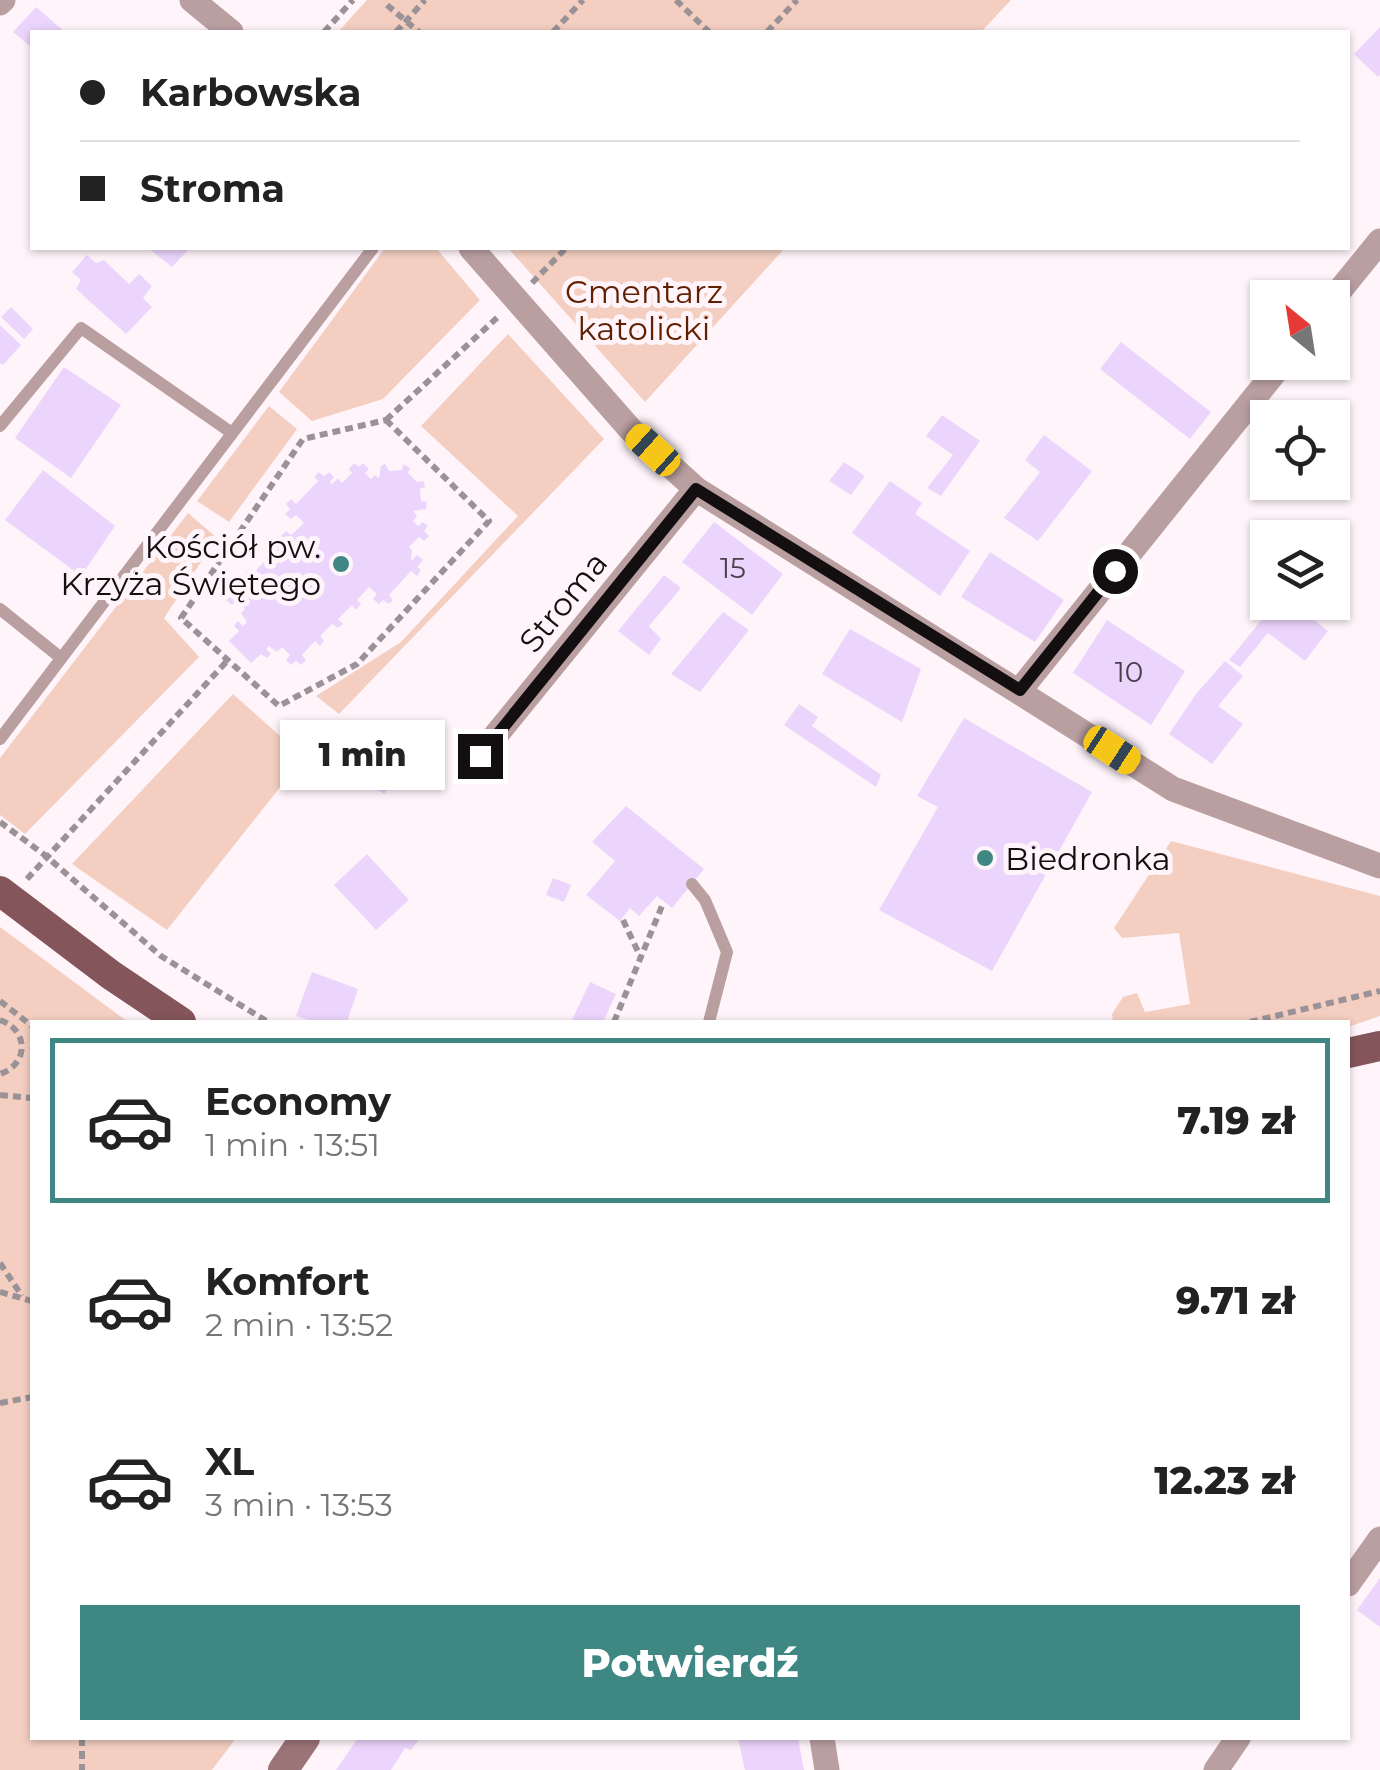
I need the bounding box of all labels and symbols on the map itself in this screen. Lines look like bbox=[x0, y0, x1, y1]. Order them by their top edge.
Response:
park label: Cmentarz katolicki bbox=[565, 272, 723, 348]
north arrow bbox=[1250, 280, 1350, 380]
car bbox=[621, 419, 685, 481]
place label: Kościół pw. Krzyża Świętego bbox=[60, 527, 321, 603]
street label: Stroma bbox=[511, 544, 615, 660]
route start bbox=[1093, 549, 1138, 594]
house number: 15 bbox=[720, 551, 746, 585]
marker: Kościół pw. Krzyża Świętego bbox=[330, 553, 352, 575]
house number: 10 bbox=[1115, 655, 1143, 689]
callout: 1 min bbox=[280, 721, 445, 791]
car bbox=[1079, 721, 1145, 779]
route end bbox=[458, 734, 503, 779]
place label: Biedronka bbox=[1005, 839, 1171, 878]
marker: Biedronka bbox=[974, 847, 996, 869]

